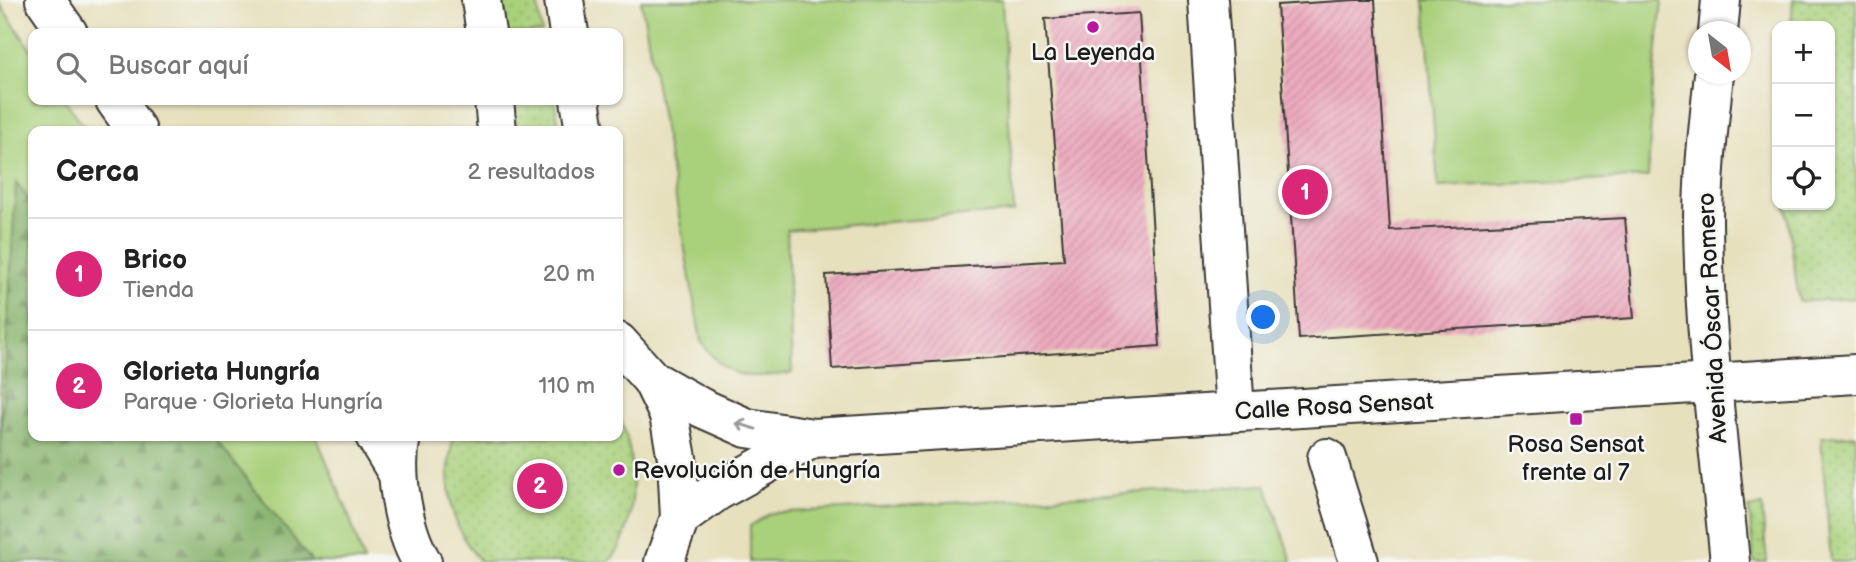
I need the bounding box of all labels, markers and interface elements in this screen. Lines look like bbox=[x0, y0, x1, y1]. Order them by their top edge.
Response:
marker: La Leyenda bbox=[1085, 19, 1101, 35]
north arrow bbox=[1688, 21, 1751, 84]
map controls bbox=[1772, 21, 1835, 210]
button: + bbox=[1772, 21, 1835, 84]
search box bbox=[28, 28, 623, 105]
place label: La Leyenda bbox=[1031, 38, 1155, 67]
icon: search bbox=[52, 48, 90, 86]
text: Buscar aquí bbox=[108, 51, 249, 82]
button: − bbox=[1772, 84, 1835, 147]
button: locate bbox=[1772, 147, 1835, 210]
text: Cerca bbox=[56, 154, 139, 190]
text: 2 resultados bbox=[467, 158, 595, 186]
pin: 1 bbox=[1282, 166, 1328, 218]
street label: Avenida Óscar Romero bbox=[1690, 192, 1734, 444]
text: Brico bbox=[123, 245, 187, 276]
text: 1 bbox=[74, 260, 84, 288]
text: 20 m bbox=[543, 260, 595, 288]
text: Tienda bbox=[123, 276, 194, 304]
your location bbox=[1246, 300, 1280, 334]
text: Glorieta Hungría bbox=[123, 357, 320, 388]
text: 2 bbox=[72, 372, 86, 400]
text: 110 m bbox=[538, 372, 595, 400]
street label: Calle Rosa Sensat bbox=[1234, 387, 1435, 426]
text: Parque · Glorieta Hungría bbox=[123, 388, 383, 416]
marker: Rosa Sensat frente al 7 bbox=[1568, 411, 1584, 427]
one-way arrow bbox=[735, 418, 757, 431]
place label: Rosa Sensat frente al 7 bbox=[1507, 430, 1645, 487]
place label: Revolución de Hungría bbox=[633, 456, 881, 485]
pin: 2 bbox=[517, 460, 563, 512]
marker: Revolución de Hungría bbox=[611, 462, 627, 478]

